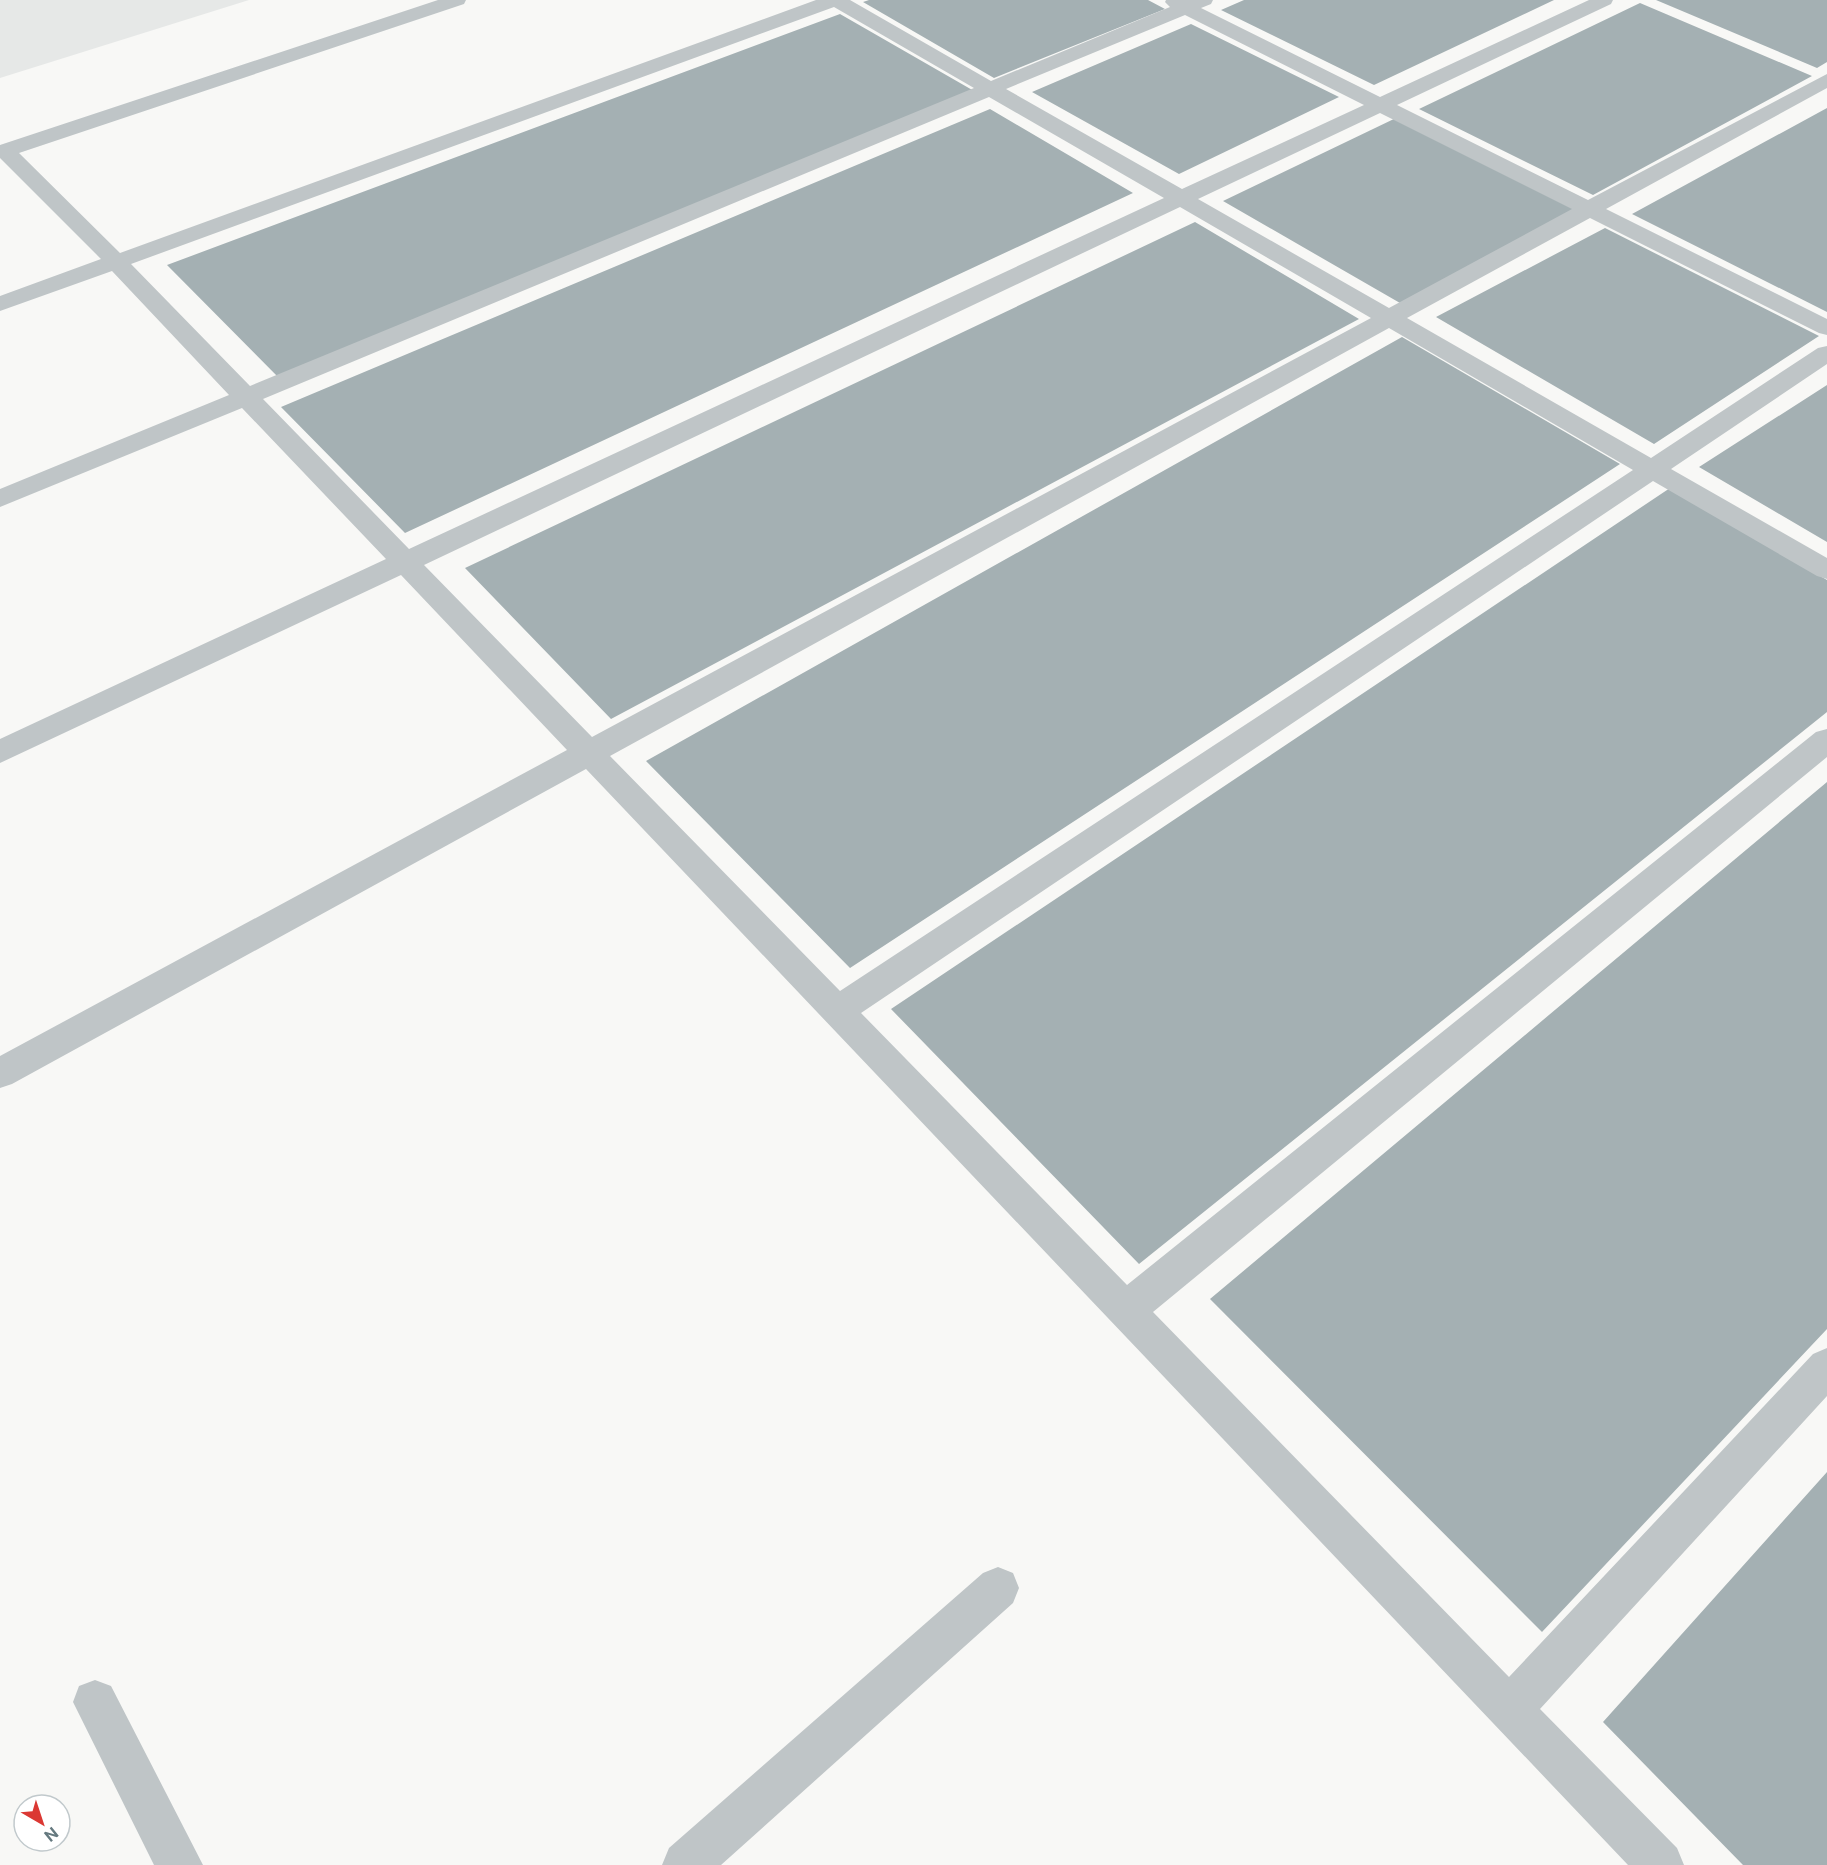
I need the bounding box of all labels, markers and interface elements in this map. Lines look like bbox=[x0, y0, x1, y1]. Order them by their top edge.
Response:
north arrow bbox=[12, 1793, 72, 1853]
text: N bbox=[40, 1823, 62, 1846]

